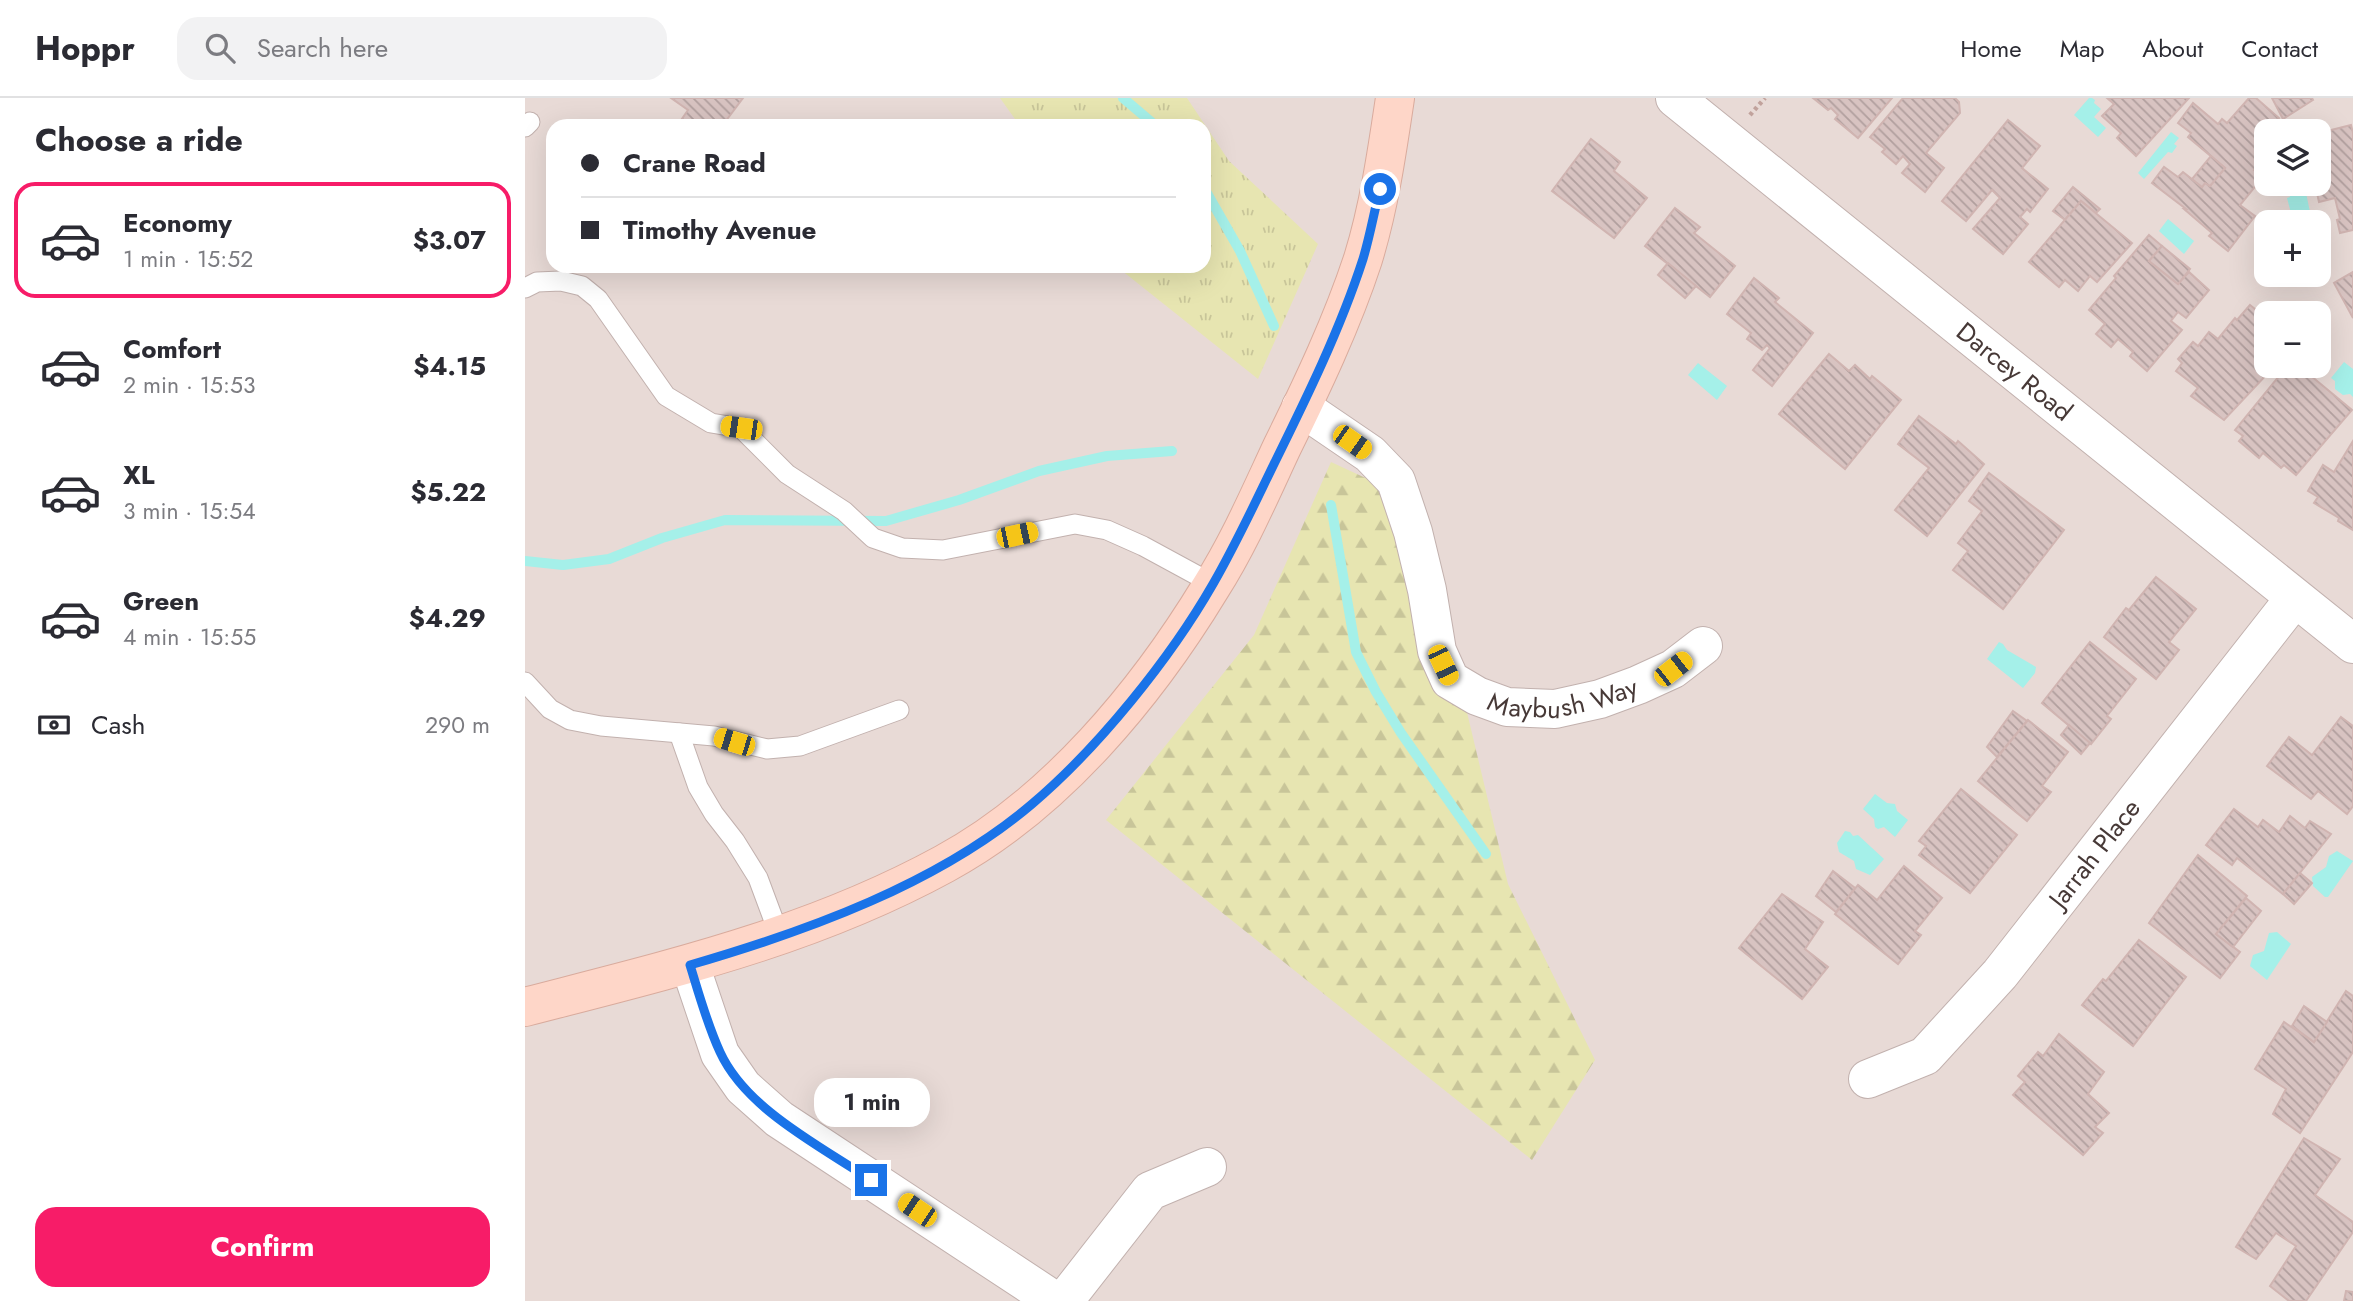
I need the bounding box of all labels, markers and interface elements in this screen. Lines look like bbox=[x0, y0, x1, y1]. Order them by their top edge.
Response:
search box bbox=[177, 17, 667, 80]
text: Hoppr bbox=[35, 25, 135, 72]
icon: search bbox=[201, 29, 239, 67]
text: Search here bbox=[257, 29, 388, 67]
text: Home bbox=[1960, 31, 2022, 66]
text: Map bbox=[2060, 31, 2104, 66]
text: About bbox=[2142, 31, 2203, 66]
text: Contact bbox=[2241, 31, 2318, 66]
text: Choose a ride bbox=[35, 117, 243, 163]
map controls bbox=[2254, 119, 2331, 378]
button: layers bbox=[2254, 119, 2331, 196]
text: Crane Road bbox=[623, 144, 766, 182]
route start bbox=[1364, 173, 1396, 205]
text: Economy bbox=[123, 204, 232, 242]
icon: car bbox=[39, 209, 102, 272]
button: + bbox=[2254, 210, 2331, 287]
text: Timothy Avenue bbox=[623, 211, 817, 249]
text: $3.07 bbox=[413, 221, 486, 259]
text: 1 min · 15:52 bbox=[123, 242, 253, 276]
button: − bbox=[2254, 301, 2331, 378]
street label: Darcey Road bbox=[1948, 313, 2081, 430]
text: Comfort bbox=[123, 330, 221, 368]
icon: car bbox=[39, 335, 102, 398]
text: $4.15 bbox=[413, 347, 486, 385]
text: 2 min · 15:53 bbox=[123, 368, 255, 402]
car bbox=[719, 415, 764, 441]
car bbox=[1329, 421, 1376, 463]
text: XL bbox=[123, 456, 155, 494]
icon: car bbox=[39, 461, 102, 524]
text: $5.22 bbox=[411, 473, 486, 511]
text: 3 min · 15:54 bbox=[123, 494, 256, 528]
car bbox=[995, 520, 1040, 550]
text: Green bbox=[123, 582, 199, 620]
icon: car bbox=[39, 587, 102, 650]
text: $4.29 bbox=[409, 599, 486, 637]
text: 4 min · 15:55 bbox=[123, 620, 256, 654]
car bbox=[1425, 642, 1462, 688]
car bbox=[1650, 648, 1697, 690]
street label: Maybush Way bbox=[1482, 668, 1643, 728]
icon: cash bbox=[35, 706, 73, 744]
text: Cash bbox=[91, 706, 145, 744]
text: 290 m bbox=[425, 708, 490, 742]
car bbox=[711, 726, 758, 758]
street label: Jarrah Place bbox=[2038, 791, 2149, 918]
callout: 1 min bbox=[813, 1079, 929, 1128]
text: 1 min bbox=[843, 1085, 901, 1119]
route end bbox=[855, 1164, 887, 1196]
car bbox=[894, 1190, 941, 1230]
button: Confirm bbox=[35, 1207, 490, 1287]

